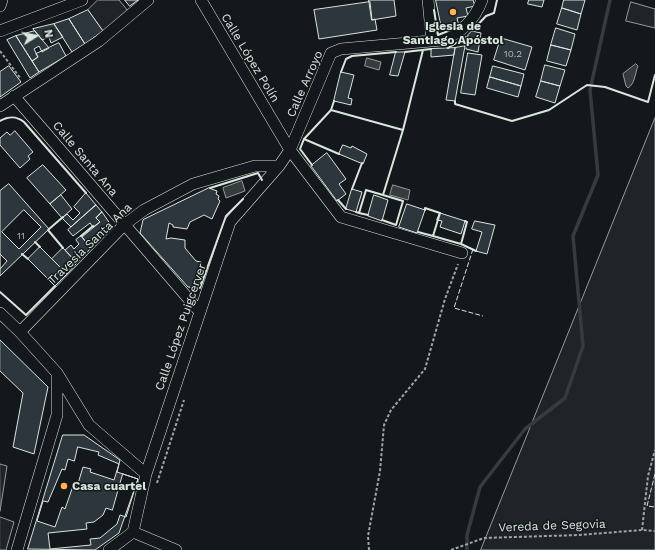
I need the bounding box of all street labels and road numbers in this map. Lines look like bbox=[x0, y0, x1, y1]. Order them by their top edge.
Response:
street label: Calle López Polín bbox=[218, 11, 282, 105]
street label: Calle Arroyo bbox=[284, 48, 326, 120]
street label: Calle Santa Ana bbox=[50, 119, 120, 199]
street label: Travesía Santa Ana bbox=[45, 200, 135, 288]
street label: Calle López Puigcerver bbox=[152, 262, 210, 392]
street label: Vereda de Segovia bbox=[498, 517, 606, 535]

